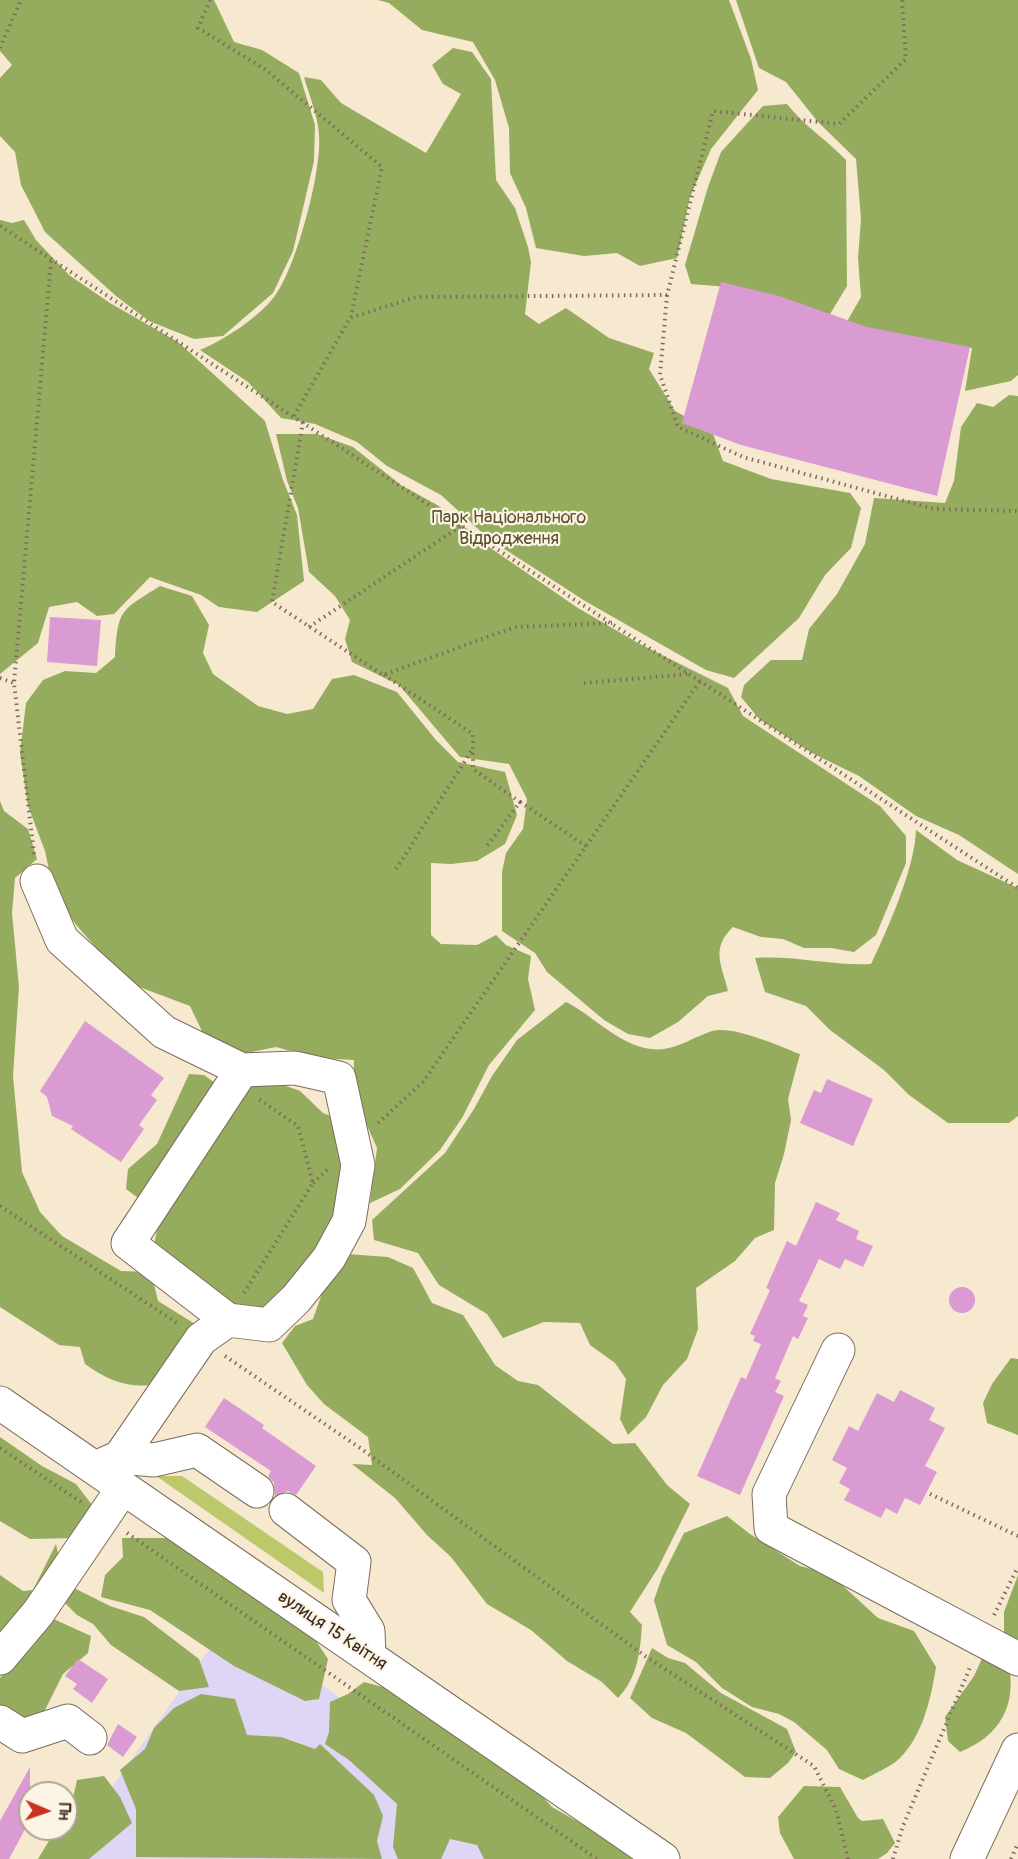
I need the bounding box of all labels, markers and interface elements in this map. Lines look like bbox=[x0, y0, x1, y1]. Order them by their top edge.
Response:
park label: Парк Національного Відродження bbox=[432, 507, 586, 550]
street label: вулиця 15 Квітня bbox=[273, 1586, 391, 1676]
north arrow bbox=[18, 1781, 78, 1841]
text: Пн bbox=[54, 1802, 74, 1821]

